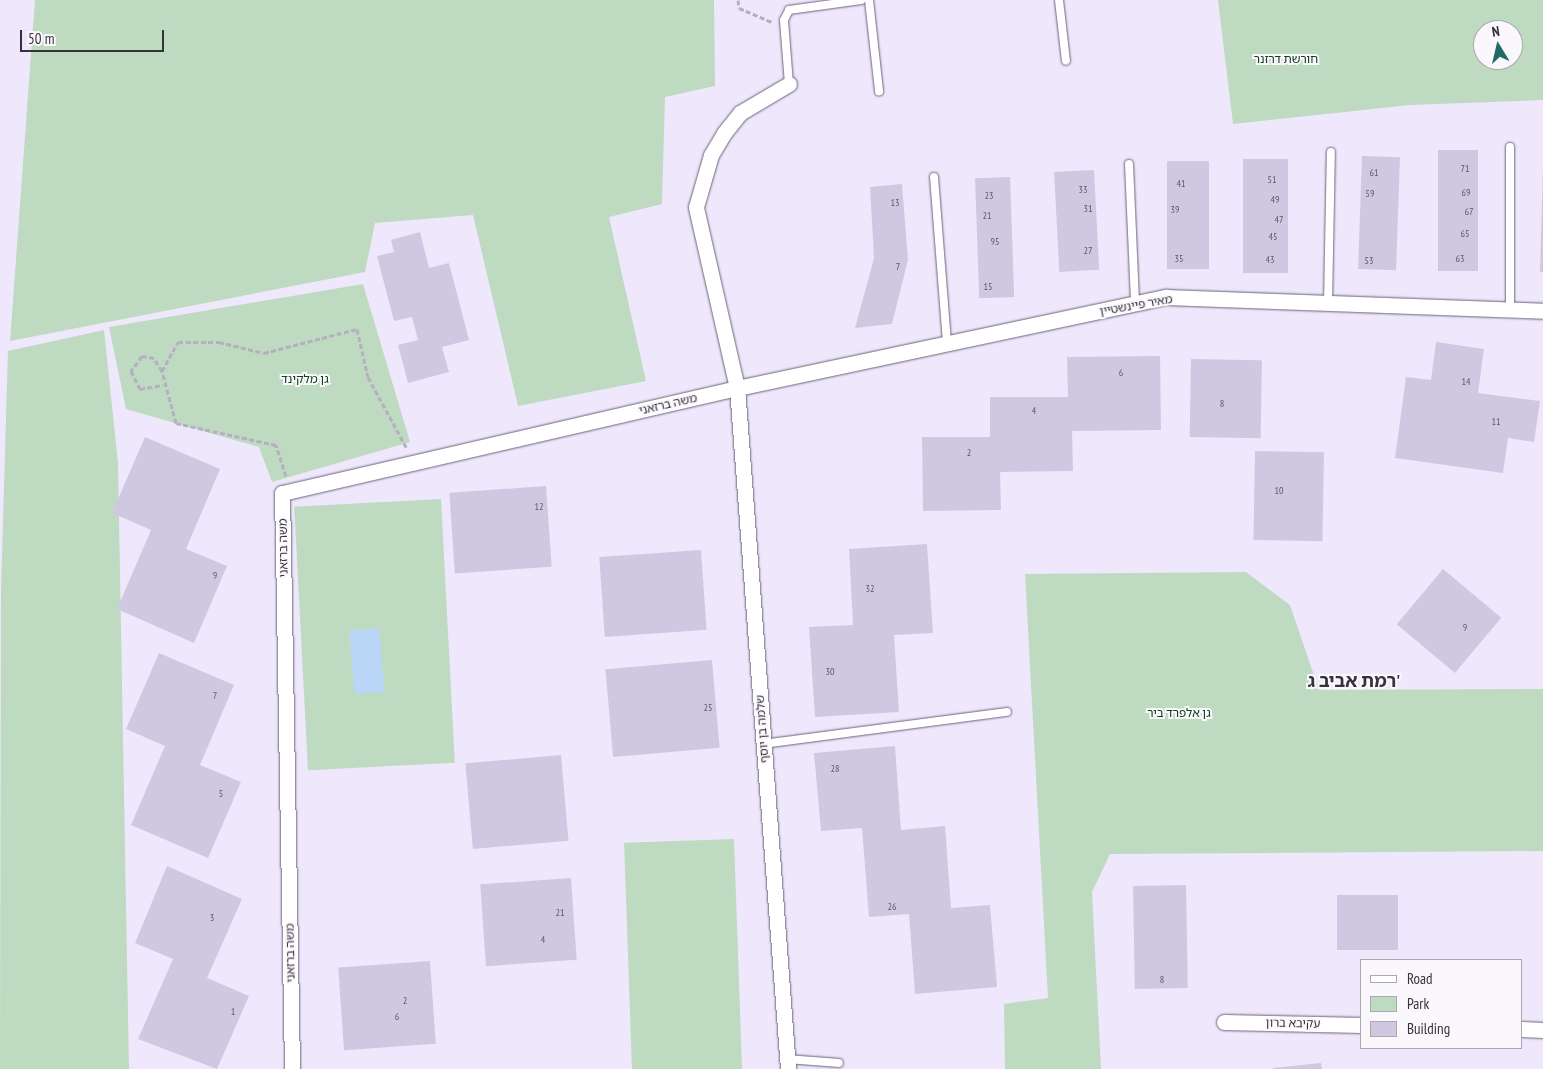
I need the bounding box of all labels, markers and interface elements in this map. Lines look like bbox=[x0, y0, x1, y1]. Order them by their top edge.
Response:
scale bar bbox=[22, 20, 166, 52]
north arrow bbox=[1473, 20, 1523, 70]
text: N bbox=[1491, 22, 1501, 41]
text: 50 m bbox=[28, 29, 54, 48]
park label: חורשת דרזנר bbox=[1254, 52, 1318, 66]
house number: 71 bbox=[1461, 163, 1469, 175]
house number: 61 bbox=[1370, 167, 1378, 179]
house number: 51 bbox=[1268, 174, 1276, 186]
house number: 41 bbox=[1177, 178, 1185, 190]
house number: 33 bbox=[1079, 184, 1087, 196]
house number: 69 bbox=[1462, 187, 1470, 199]
house number: 59 bbox=[1366, 188, 1374, 200]
house number: 23 bbox=[985, 190, 993, 202]
house number: 49 bbox=[1271, 194, 1279, 206]
house number: 13 bbox=[891, 197, 899, 209]
house number: 31 bbox=[1084, 203, 1092, 215]
house number: 39 bbox=[1171, 204, 1179, 216]
house number: 67 bbox=[1465, 206, 1473, 218]
house number: 21 bbox=[983, 210, 991, 222]
house number: 47 bbox=[1275, 214, 1283, 226]
house number: 65 bbox=[1461, 228, 1469, 240]
house number: 45 bbox=[1269, 231, 1277, 243]
house number: 95 bbox=[991, 236, 999, 248]
house number: 27 bbox=[1084, 245, 1092, 257]
house number: 35 bbox=[1175, 253, 1183, 265]
house number: 63 bbox=[1456, 253, 1464, 265]
house number: 43 bbox=[1266, 254, 1274, 266]
house number: 53 bbox=[1365, 255, 1373, 267]
house number: 7 bbox=[896, 261, 900, 273]
house number: 15 bbox=[984, 281, 992, 293]
street label: מאיר פיינשטיין bbox=[1099, 292, 1173, 318]
house number: 6 bbox=[1119, 367, 1123, 379]
park label: גן מלקינד bbox=[281, 372, 329, 386]
house number: 14 bbox=[1462, 376, 1470, 388]
street label: משה ברזאני bbox=[638, 390, 698, 418]
house number: 8 bbox=[1220, 398, 1224, 410]
house number: 4 bbox=[1032, 405, 1036, 417]
house number: 11 bbox=[1492, 416, 1500, 428]
house number: 2 bbox=[967, 447, 971, 459]
house number: 10 bbox=[1275, 485, 1283, 497]
house number: 12 bbox=[535, 501, 543, 513]
street label: משה ברזאני bbox=[275, 518, 291, 578]
house number: 9 bbox=[213, 570, 217, 582]
house number: 32 bbox=[866, 583, 874, 595]
house number: 9 bbox=[1463, 622, 1467, 634]
house number: 30 bbox=[826, 666, 834, 678]
district label: רמת אביב ג' bbox=[1308, 670, 1400, 692]
house number: 7 bbox=[213, 690, 217, 702]
street label: שלמה בן יוסף bbox=[752, 694, 772, 764]
house number: 25 bbox=[704, 702, 712, 714]
park label: גן אלפרד ביר bbox=[1147, 706, 1211, 720]
house number: 28 bbox=[831, 763, 839, 775]
house number: 5 bbox=[219, 788, 223, 800]
house number: 26 bbox=[888, 901, 896, 913]
house number: 21 bbox=[556, 907, 564, 919]
house number: 3 bbox=[210, 912, 214, 924]
street label: משה ברזאני bbox=[282, 923, 298, 983]
house number: 4 bbox=[541, 934, 545, 946]
legend bbox=[1360, 959, 1523, 1049]
text: Road bbox=[1407, 969, 1433, 988]
house number: 8 bbox=[1160, 974, 1164, 986]
text: Park bbox=[1407, 994, 1429, 1013]
house number: 2 bbox=[403, 995, 407, 1007]
house number: 1 bbox=[231, 1006, 235, 1018]
house number: 6 bbox=[395, 1011, 399, 1023]
street label: עקיבא ברון bbox=[1265, 1015, 1321, 1031]
text: Building bbox=[1407, 1019, 1450, 1038]

